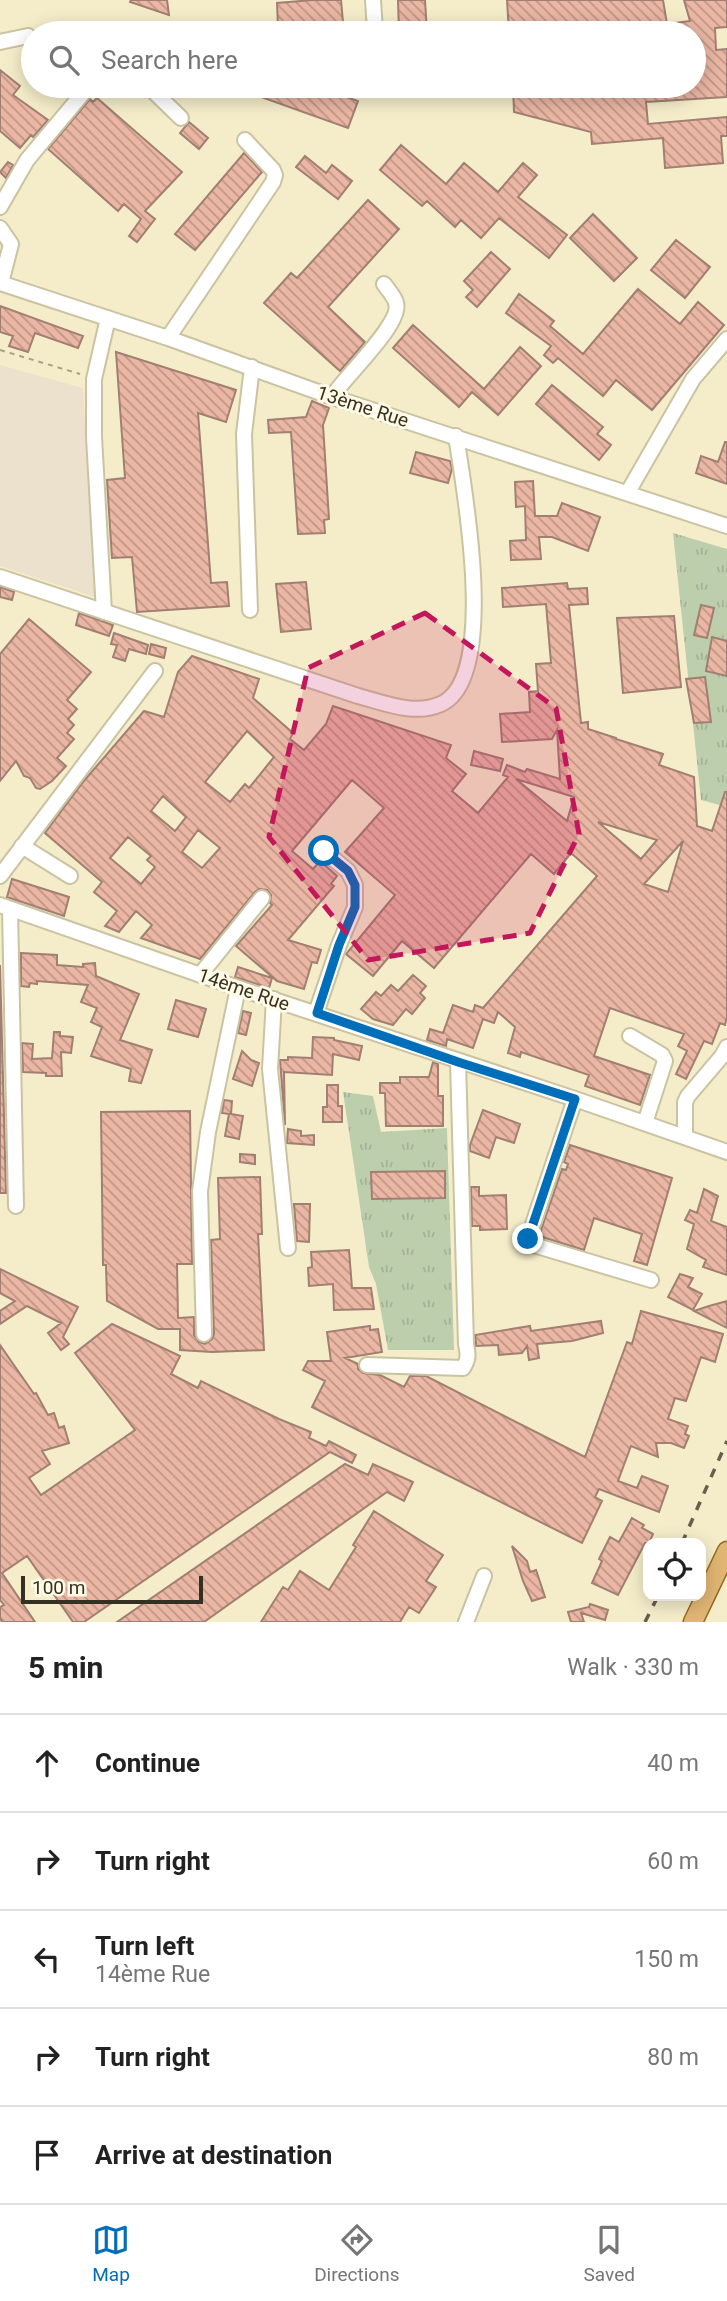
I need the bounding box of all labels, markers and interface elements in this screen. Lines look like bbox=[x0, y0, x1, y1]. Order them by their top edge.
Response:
search box bbox=[21, 21, 706, 98]
icon: search bbox=[45, 41, 83, 79]
text: Search here bbox=[101, 45, 238, 75]
street label: 13ème Rue bbox=[314, 381, 412, 432]
route start bbox=[308, 835, 339, 866]
street label: 14ème Rue bbox=[195, 963, 293, 1016]
route end bbox=[512, 1223, 543, 1254]
map controls bbox=[643, 1538, 706, 1601]
button: locate bbox=[643, 1538, 706, 1601]
scale bar bbox=[21, 1573, 203, 1605]
text: 100 m bbox=[32, 1576, 85, 1599]
text: 5 min bbox=[28, 1650, 103, 1685]
text: Walk · 330 m bbox=[567, 1654, 699, 1681]
icon: ahead bbox=[28, 1744, 66, 1782]
text: Continue bbox=[95, 1748, 200, 1778]
text: 40 m bbox=[647, 1750, 699, 1777]
icon: right bbox=[28, 1842, 66, 1880]
text: Turn right bbox=[95, 1846, 210, 1876]
text: 60 m bbox=[647, 1848, 699, 1875]
text: Turn left bbox=[95, 1931, 194, 1961]
icon: left bbox=[28, 1940, 66, 1978]
text: 150 m bbox=[634, 1946, 699, 1973]
text: 14ème Rue bbox=[95, 1961, 210, 1988]
icon: right bbox=[28, 2038, 66, 2076]
text: Turn right bbox=[95, 2042, 210, 2072]
text: 80 m bbox=[647, 2044, 699, 2071]
icon: arrive bbox=[28, 2136, 66, 2174]
text: Arrive at destination bbox=[95, 2140, 332, 2170]
tab: Map bbox=[92, 2221, 130, 2286]
tab: Directions bbox=[314, 2221, 399, 2286]
tab: Saved bbox=[584, 2221, 635, 2286]

